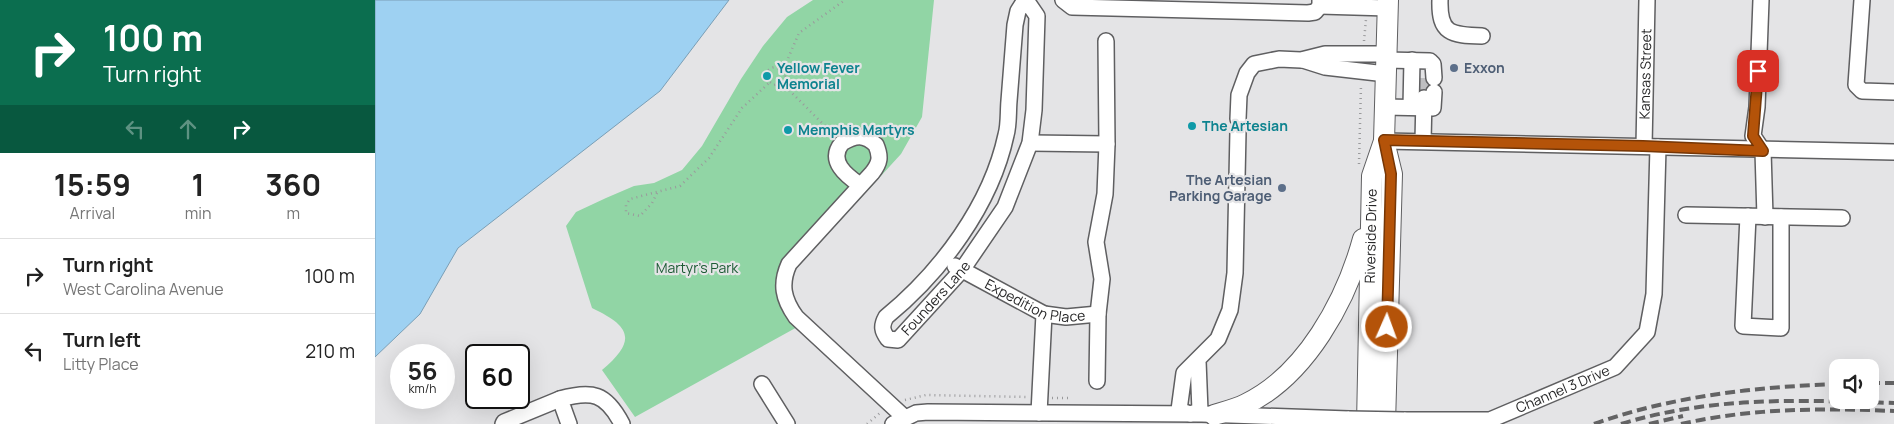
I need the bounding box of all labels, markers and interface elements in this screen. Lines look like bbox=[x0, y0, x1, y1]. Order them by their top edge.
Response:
text: 100 m bbox=[103, 14, 203, 62]
icon: right bbox=[20, 20, 85, 85]
street label: Kansas Street bbox=[1635, 28, 1655, 120]
pin bbox=[1737, 50, 1779, 92]
icon: arrive bbox=[1744, 57, 1772, 85]
place label: Yellow Fever Memorial bbox=[777, 58, 860, 93]
place label: Exxon bbox=[1464, 58, 1505, 77]
text: Turn right bbox=[103, 59, 201, 89]
marker: Exxon bbox=[1448, 62, 1460, 74]
marker: Yellow Fever Memorial bbox=[761, 70, 773, 82]
icon: left bbox=[121, 115, 149, 143]
icon: ahead bbox=[174, 115, 202, 143]
icon: right bbox=[227, 115, 255, 143]
place label: The Artesian bbox=[1202, 116, 1288, 135]
place label: Memphis Martyrs bbox=[798, 120, 915, 139]
marker: The Artesian bbox=[1186, 120, 1198, 132]
marker: Memphis Martyrs bbox=[782, 124, 794, 136]
text: 15:59 bbox=[54, 164, 131, 205]
text: 1 bbox=[192, 164, 205, 205]
text: 360 bbox=[265, 164, 321, 205]
place label: The Artesian Parking Garage bbox=[1169, 170, 1272, 205]
marker: The Artesian Parking Garage bbox=[1276, 182, 1288, 194]
street label: Riverside Drive bbox=[1360, 189, 1381, 284]
text: Arrival bbox=[70, 202, 115, 224]
text: min bbox=[185, 202, 212, 224]
text: m bbox=[286, 202, 300, 224]
text: Turn right bbox=[63, 252, 153, 278]
street label: Founders Lane bbox=[897, 257, 974, 339]
park label: Martyr's Park bbox=[656, 258, 739, 277]
icon: right bbox=[20, 262, 48, 290]
text: 100 m bbox=[304, 263, 355, 289]
street label: Expedition Place bbox=[982, 274, 1086, 326]
text: West Carolina Avenue bbox=[63, 278, 224, 300]
position arrow bbox=[1360, 300, 1412, 352]
text: Turn left bbox=[63, 327, 141, 353]
icon: left bbox=[20, 337, 48, 365]
text: 210 m bbox=[305, 338, 355, 364]
speed limit sign: 60 bbox=[465, 344, 530, 409]
text: Litty Place bbox=[63, 353, 139, 375]
text: 56 bbox=[407, 353, 438, 388]
map controls bbox=[1829, 359, 1879, 409]
button: sound bbox=[1829, 359, 1879, 409]
street label: Channel 3 Drive bbox=[1513, 360, 1612, 417]
text: km/h bbox=[409, 380, 436, 397]

